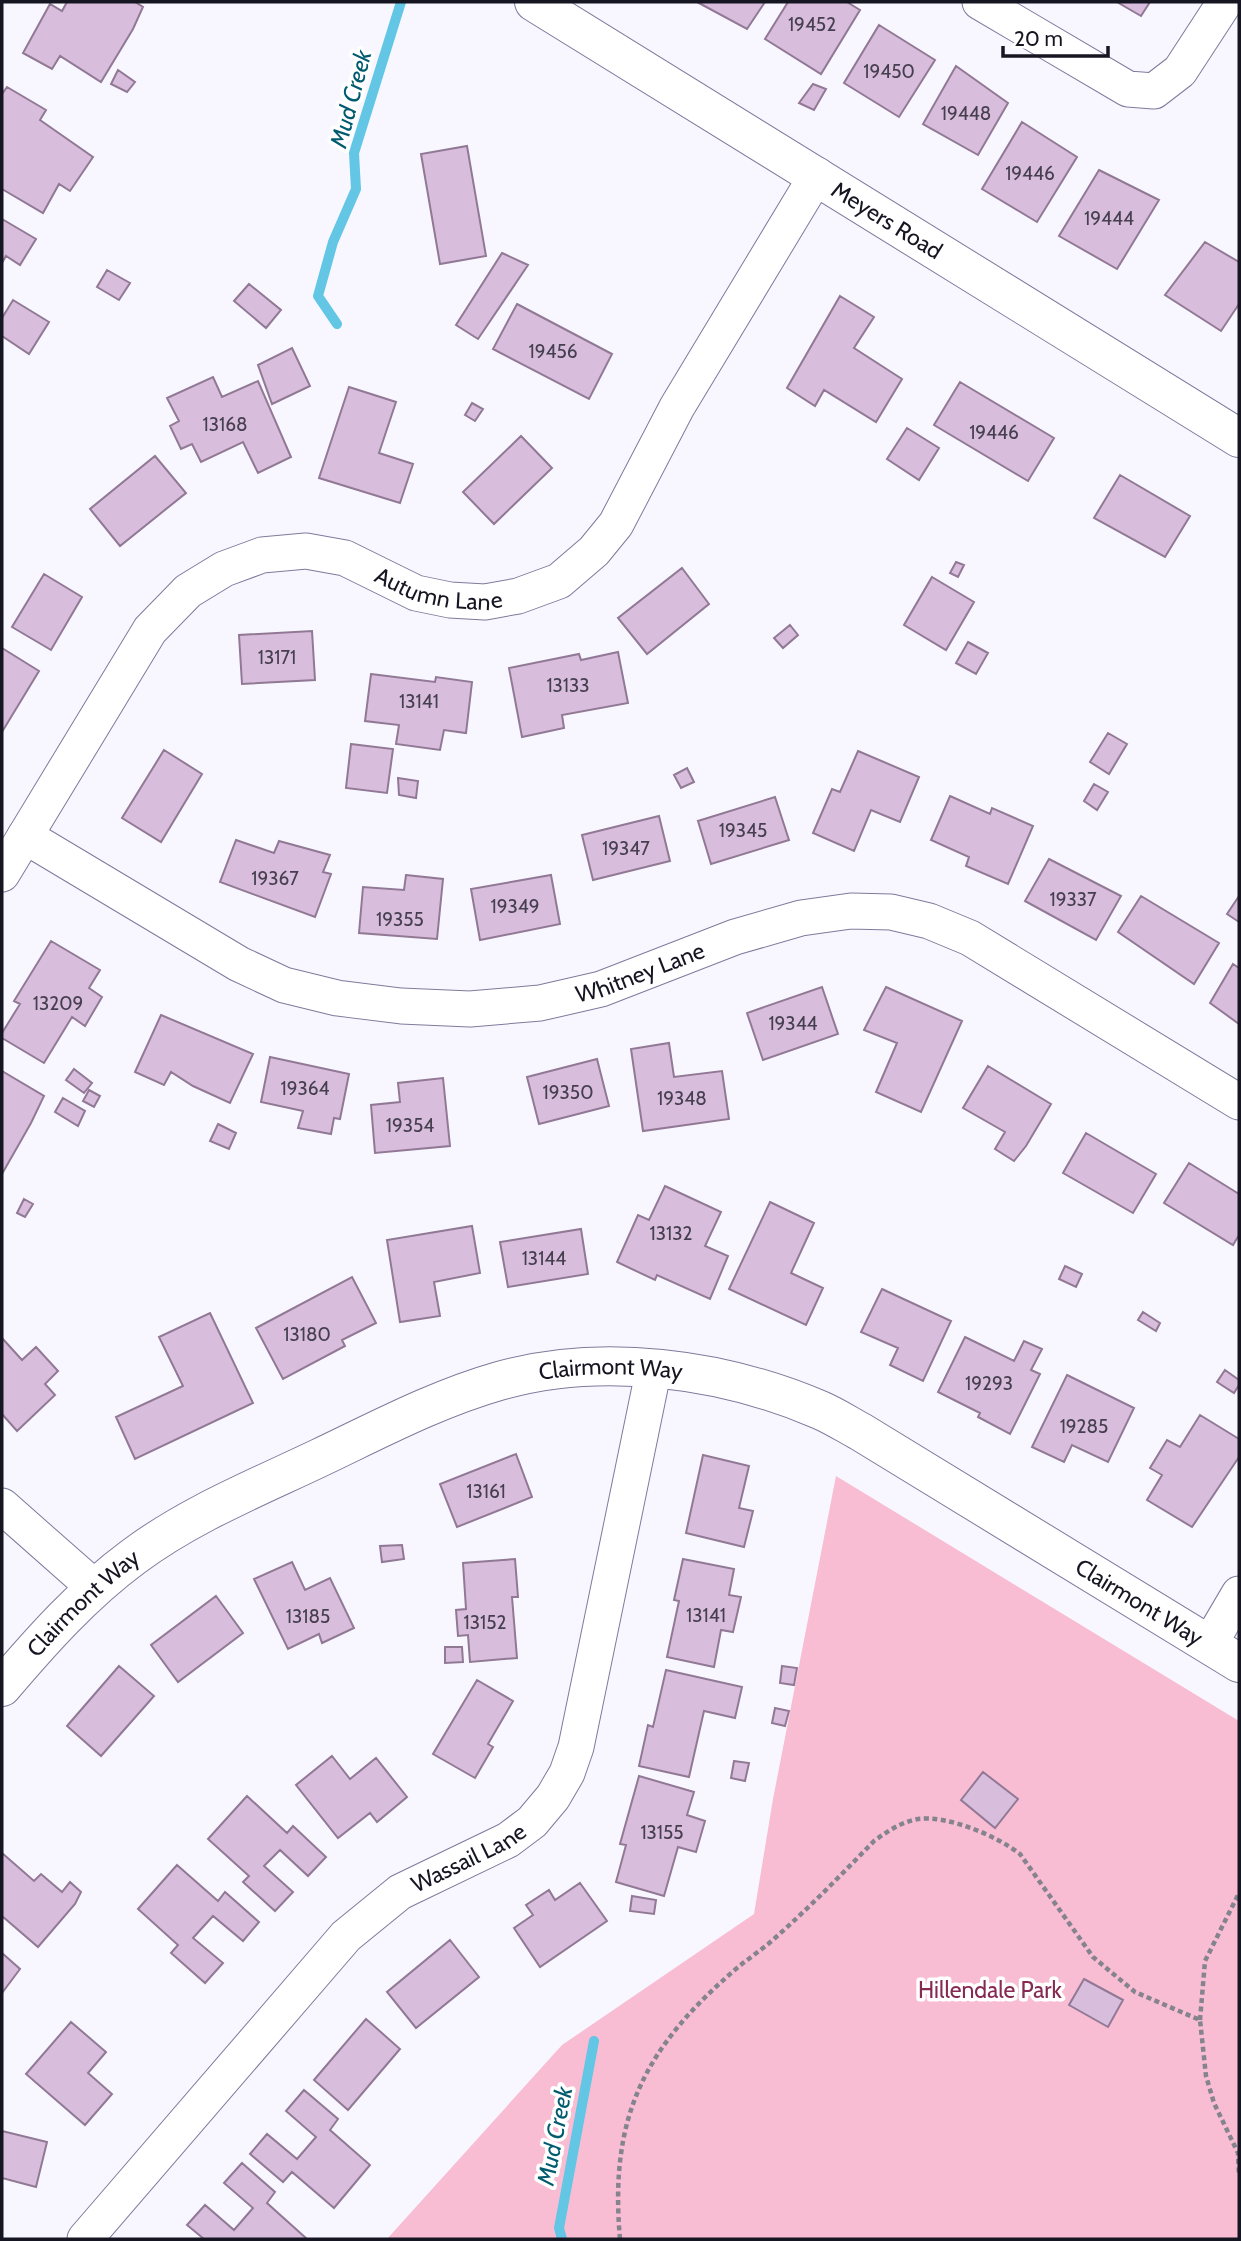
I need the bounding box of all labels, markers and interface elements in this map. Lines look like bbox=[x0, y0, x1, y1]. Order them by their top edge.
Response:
house number: 19452 bbox=[788, 13, 836, 36]
scale bar bbox=[1003, 14, 1108, 58]
text: 20 m bbox=[1014, 26, 1063, 51]
water label: Mud Creek bbox=[323, 46, 378, 152]
house number: 19450 bbox=[863, 60, 915, 83]
house number: 19448 bbox=[941, 102, 991, 125]
house number: 19446 bbox=[1005, 162, 1055, 185]
street label: Meyers Road bbox=[826, 175, 948, 265]
house number: 19444 bbox=[1084, 207, 1134, 230]
house number: 19456 bbox=[528, 340, 578, 363]
house number: 13168 bbox=[203, 413, 247, 436]
house number: 19446 bbox=[969, 421, 1019, 444]
street label: Autumn Lane bbox=[370, 561, 505, 616]
house number: 13171 bbox=[258, 646, 296, 669]
house number: 13133 bbox=[546, 674, 590, 697]
house number: 13141 bbox=[399, 690, 439, 713]
house number: 19345 bbox=[719, 819, 767, 842]
house number: 19347 bbox=[602, 837, 650, 860]
house number: 19367 bbox=[251, 867, 299, 890]
house number: 19337 bbox=[1049, 888, 1097, 911]
house number: 19349 bbox=[490, 895, 540, 918]
house number: 19355 bbox=[376, 908, 424, 931]
street label: Whitney Lane bbox=[573, 936, 709, 1008]
house number: 13209 bbox=[33, 992, 83, 1015]
house number: 19344 bbox=[768, 1012, 818, 1035]
house number: 19364 bbox=[280, 1077, 330, 1100]
house number: 19350 bbox=[543, 1081, 593, 1104]
house number: 19348 bbox=[657, 1087, 707, 1110]
house number: 19354 bbox=[386, 1114, 434, 1137]
house number: 13132 bbox=[650, 1222, 692, 1245]
house number: 13144 bbox=[522, 1247, 566, 1270]
house number: 13180 bbox=[283, 1323, 331, 1346]
street label: Clairmont Way bbox=[537, 1352, 685, 1386]
house number: 19293 bbox=[965, 1372, 1013, 1395]
house number: 19285 bbox=[1060, 1415, 1108, 1438]
house number: 13161 bbox=[466, 1480, 506, 1503]
street label: Clairmont Way bbox=[21, 1543, 145, 1662]
street label: Clairmont Way bbox=[1070, 1552, 1208, 1652]
house number: 13141 bbox=[686, 1604, 726, 1627]
house number: 13185 bbox=[286, 1605, 330, 1628]
house number: 13152 bbox=[464, 1611, 506, 1634]
street label: Wassail Lane bbox=[407, 1817, 532, 1899]
house number: 13155 bbox=[640, 1821, 684, 1844]
park label: Hillendale Park bbox=[918, 1976, 1063, 2004]
water label: Mud Creek bbox=[531, 2083, 578, 2189]

